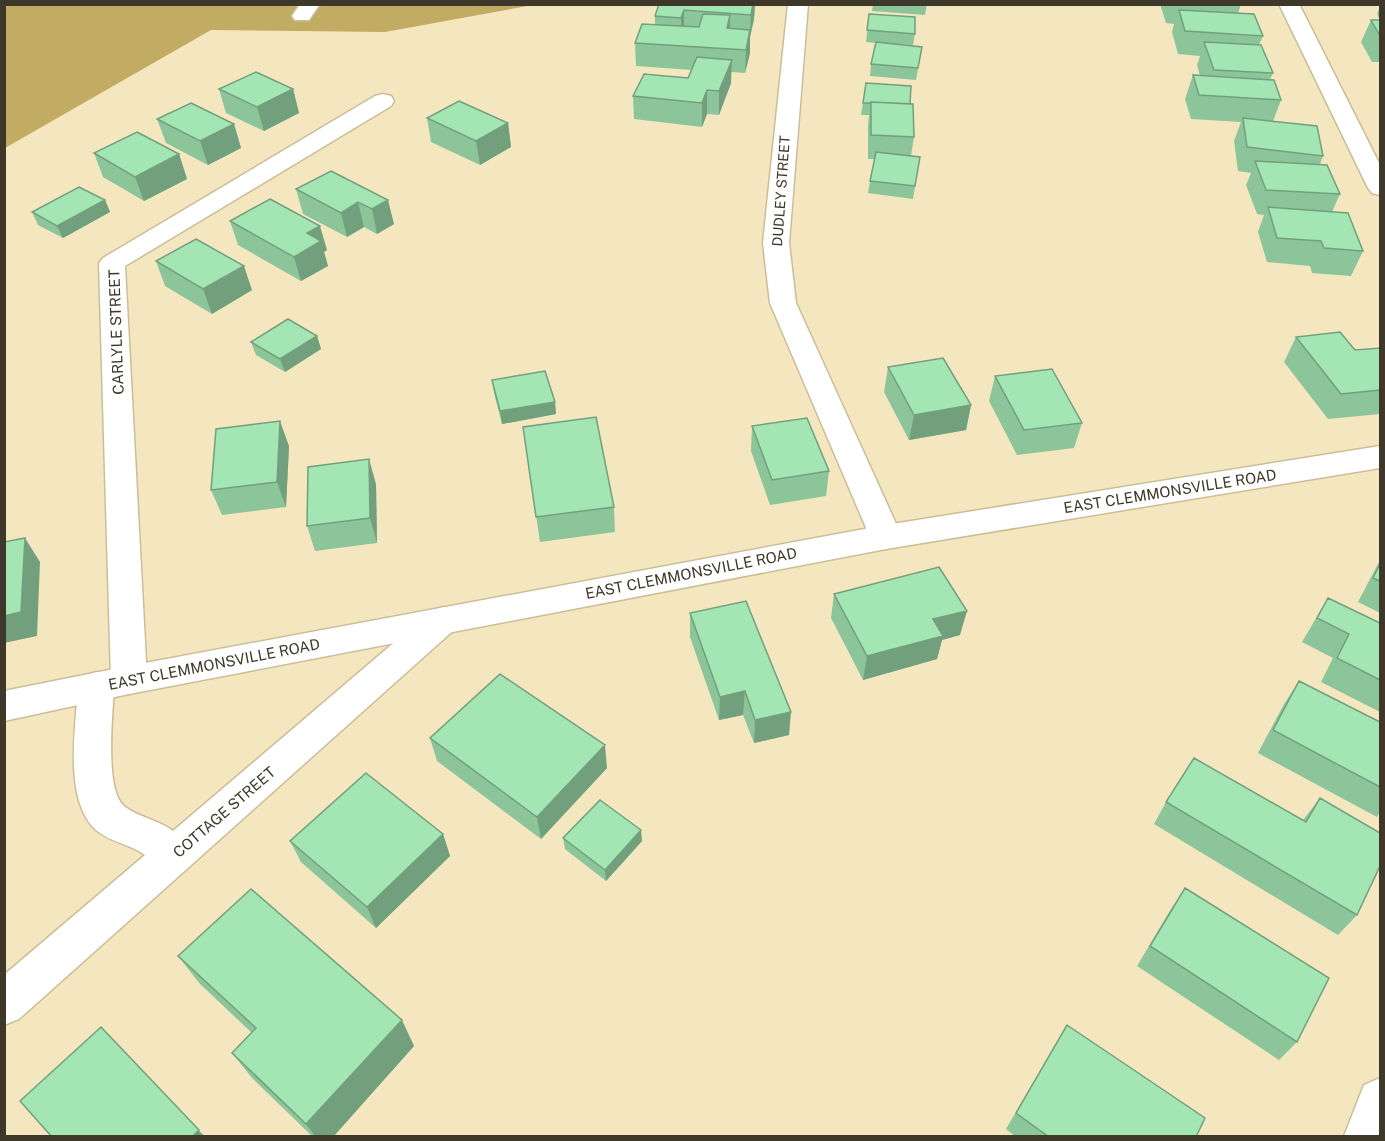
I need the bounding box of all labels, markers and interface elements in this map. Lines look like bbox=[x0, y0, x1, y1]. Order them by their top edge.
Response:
street label: DUDLEY STREET bbox=[769, 135, 793, 247]
street label: CARLYLE STREET bbox=[105, 269, 127, 395]
street label: EAST CLEMMONSVILLE ROAD bbox=[1062, 466, 1278, 516]
street label: EAST CLEMMONSVILLE ROAD bbox=[584, 544, 798, 602]
street label: EAST CLEMMONSVILLE ROAD bbox=[107, 635, 321, 693]
street label: COTTAGE STREET bbox=[170, 763, 278, 861]

